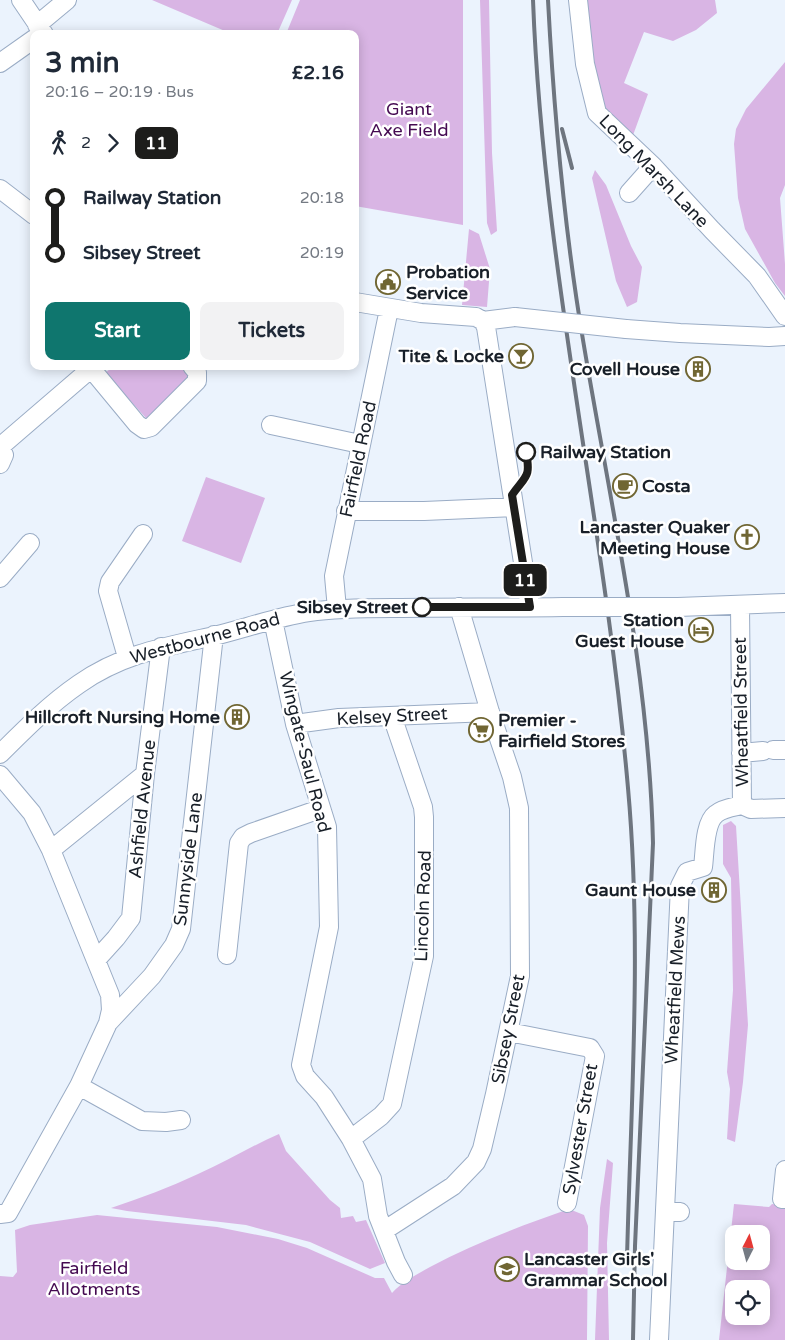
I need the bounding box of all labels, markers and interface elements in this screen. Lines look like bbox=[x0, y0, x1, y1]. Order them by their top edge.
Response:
text: 3 min bbox=[45, 46, 120, 80]
text: £2.16 bbox=[292, 62, 344, 84]
text: 20:16 – 20:19 · Bus bbox=[45, 82, 194, 102]
park label: Giant Axe Field bbox=[369, 98, 449, 141]
street label: Long Marsh Lane bbox=[594, 110, 714, 232]
icon: walk bbox=[45, 129, 73, 157]
icon: forward bbox=[99, 129, 127, 157]
text: 11 bbox=[145, 132, 168, 154]
text: 2 bbox=[81, 133, 91, 153]
text: Railway Station bbox=[83, 187, 221, 209]
text: 20:18 bbox=[300, 188, 344, 208]
text: Sibsey Street bbox=[83, 242, 200, 264]
text: 20:19 bbox=[300, 243, 344, 263]
place label: Probation Service bbox=[406, 261, 490, 304]
public building icon: Probation Service bbox=[375, 269, 401, 295]
button: Start bbox=[45, 302, 190, 360]
button: Tickets bbox=[200, 302, 344, 360]
bar icon: Tite & Locke bbox=[508, 343, 534, 369]
place label: Tite & Locke bbox=[398, 345, 504, 367]
building icon: Covell House bbox=[685, 356, 711, 382]
place label: Covell House bbox=[570, 358, 680, 380]
street label: Fairfield Road bbox=[335, 399, 381, 519]
place label: Railway Station bbox=[540, 441, 671, 463]
marker: Railway Station bbox=[516, 442, 536, 462]
cafe icon: Costa bbox=[612, 473, 638, 499]
place label: Costa bbox=[642, 475, 691, 497]
place label: Lancaster Quaker Meeting House bbox=[579, 516, 731, 559]
church icon: Lancaster Quaker Meeting House bbox=[734, 524, 760, 550]
line badge: 11 bbox=[502, 564, 548, 596]
text: 11 bbox=[514, 569, 536, 591]
place label: Sibsey Street bbox=[297, 596, 408, 618]
marker: Sibsey Street bbox=[412, 597, 432, 617]
street label: Westbourne Road bbox=[128, 607, 282, 669]
place label: Station Guest House bbox=[575, 609, 684, 652]
hotel icon: Station Guest House bbox=[688, 617, 714, 643]
street label: Wheatfield Street bbox=[729, 637, 753, 787]
street label: Wingate-Saul Road bbox=[274, 669, 336, 835]
street label: Kelsey Street bbox=[336, 702, 448, 730]
building icon: Hillcroft Nursing Home bbox=[224, 704, 250, 730]
place label: Hillcroft Nursing Home bbox=[25, 706, 220, 728]
place label: Premier - Fairfield Stores bbox=[498, 709, 625, 752]
supermarket icon: Premier - Fairfield Stores bbox=[468, 717, 494, 743]
street label: Ashfield Avenue bbox=[124, 739, 160, 879]
street label: Sunnyside Lane bbox=[169, 791, 207, 927]
street label: Lincoln Road bbox=[410, 850, 436, 962]
building icon: Gaunt House bbox=[701, 877, 727, 903]
place label: Gaunt House bbox=[585, 879, 696, 901]
street label: Wheatfield Mews bbox=[660, 915, 690, 1065]
street label: Sibsey Street bbox=[487, 972, 529, 1086]
street label: Sylvester Street bbox=[558, 1062, 602, 1196]
north arrow bbox=[725, 1225, 770, 1270]
map controls bbox=[725, 1225, 770, 1325]
place label: Lancaster Girls' Grammar School bbox=[524, 1248, 667, 1291]
school or university icon: Lancaster Girls' Grammar School bbox=[494, 1256, 520, 1282]
park label: Fairfield Allotments bbox=[47, 1257, 141, 1300]
button: locate bbox=[725, 1280, 770, 1325]

